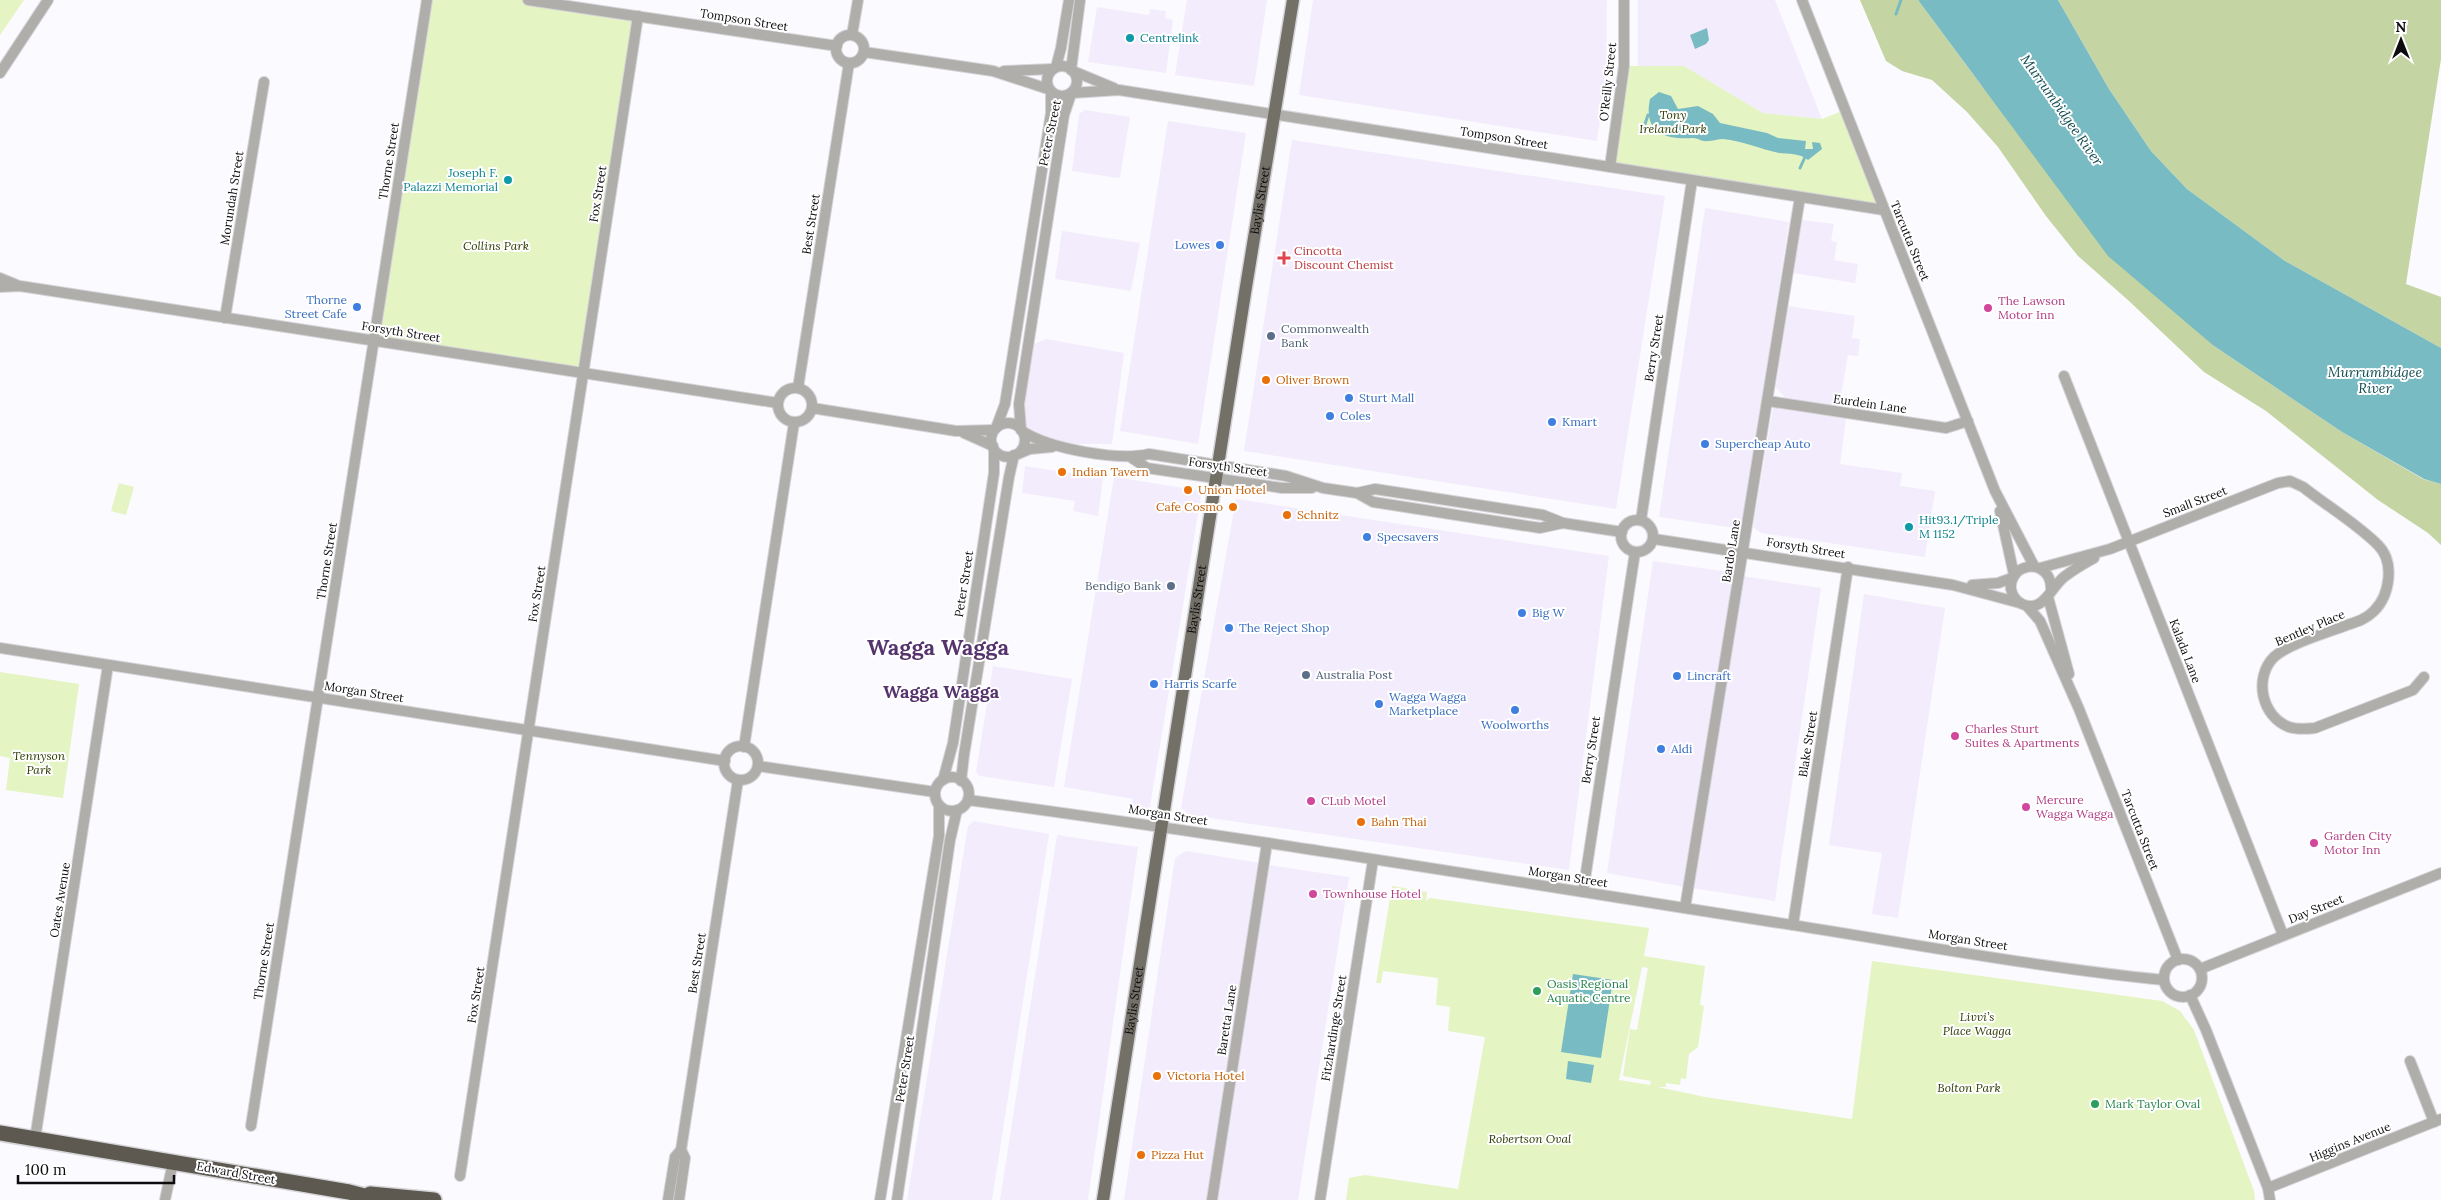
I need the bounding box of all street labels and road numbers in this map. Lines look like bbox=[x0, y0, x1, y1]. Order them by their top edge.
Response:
street label: Tompson Street bbox=[699, 5, 790, 34]
street label: O'Reilly Street bbox=[1596, 41, 1619, 122]
street label: Peter Street bbox=[1035, 98, 1064, 167]
street label: Thorne Street bbox=[375, 121, 402, 201]
street label: Tompson Street bbox=[1459, 123, 1550, 152]
street label: Morundah Street bbox=[217, 149, 246, 246]
street label: Fox Street bbox=[586, 164, 609, 223]
street label: Baylis Street bbox=[1247, 164, 1273, 236]
street label: Best Street bbox=[798, 192, 823, 255]
street label: Tarcutta Street bbox=[1888, 199, 1933, 283]
street label: Berry Street bbox=[1641, 313, 1666, 383]
street label: Forsyth Street bbox=[361, 318, 442, 345]
street label: Eurdein Lane bbox=[1832, 391, 1908, 416]
street label: Forsyth Street bbox=[1188, 454, 1269, 480]
street label: Small Street bbox=[2161, 482, 2229, 521]
street label: Bardo Lane bbox=[1718, 518, 1743, 583]
street label: Thorne Street bbox=[313, 521, 340, 601]
street label: Forsyth Street bbox=[1766, 534, 1847, 561]
street label: Peter Street bbox=[951, 549, 976, 618]
street label: Fox Street bbox=[525, 564, 548, 623]
street label: Baylis Street bbox=[1184, 564, 1209, 635]
street label: Bentley Place bbox=[2273, 606, 2347, 649]
street label: Kalada Lane bbox=[2166, 617, 2205, 685]
street label: Morgan Street bbox=[323, 678, 405, 705]
street label: Blake Street bbox=[1795, 709, 1820, 778]
street label: Berry Street bbox=[1578, 715, 1603, 785]
street label: Tarcutta Street bbox=[2118, 787, 2163, 873]
street label: Morgan Street bbox=[1127, 801, 1209, 828]
street label: Oates Avenue bbox=[46, 861, 73, 939]
street label: Morgan Street bbox=[1527, 863, 1609, 890]
street label: Day Street bbox=[2286, 890, 2346, 926]
street label: Thorne Street bbox=[250, 921, 277, 1001]
street label: Morgan Street bbox=[1927, 926, 2009, 953]
street label: Best Street bbox=[684, 931, 709, 994]
street label: Fox Street bbox=[464, 965, 487, 1024]
street label: Baylis Street bbox=[1121, 965, 1147, 1036]
street label: Fitzhardinge Street bbox=[1318, 973, 1349, 1082]
street label: Baretta Lane bbox=[1214, 983, 1240, 1056]
street label: Peter Street bbox=[892, 1034, 917, 1103]
street label: Higgins Avenue bbox=[2307, 1118, 2393, 1165]
street label: Edward Street bbox=[196, 1158, 277, 1187]

